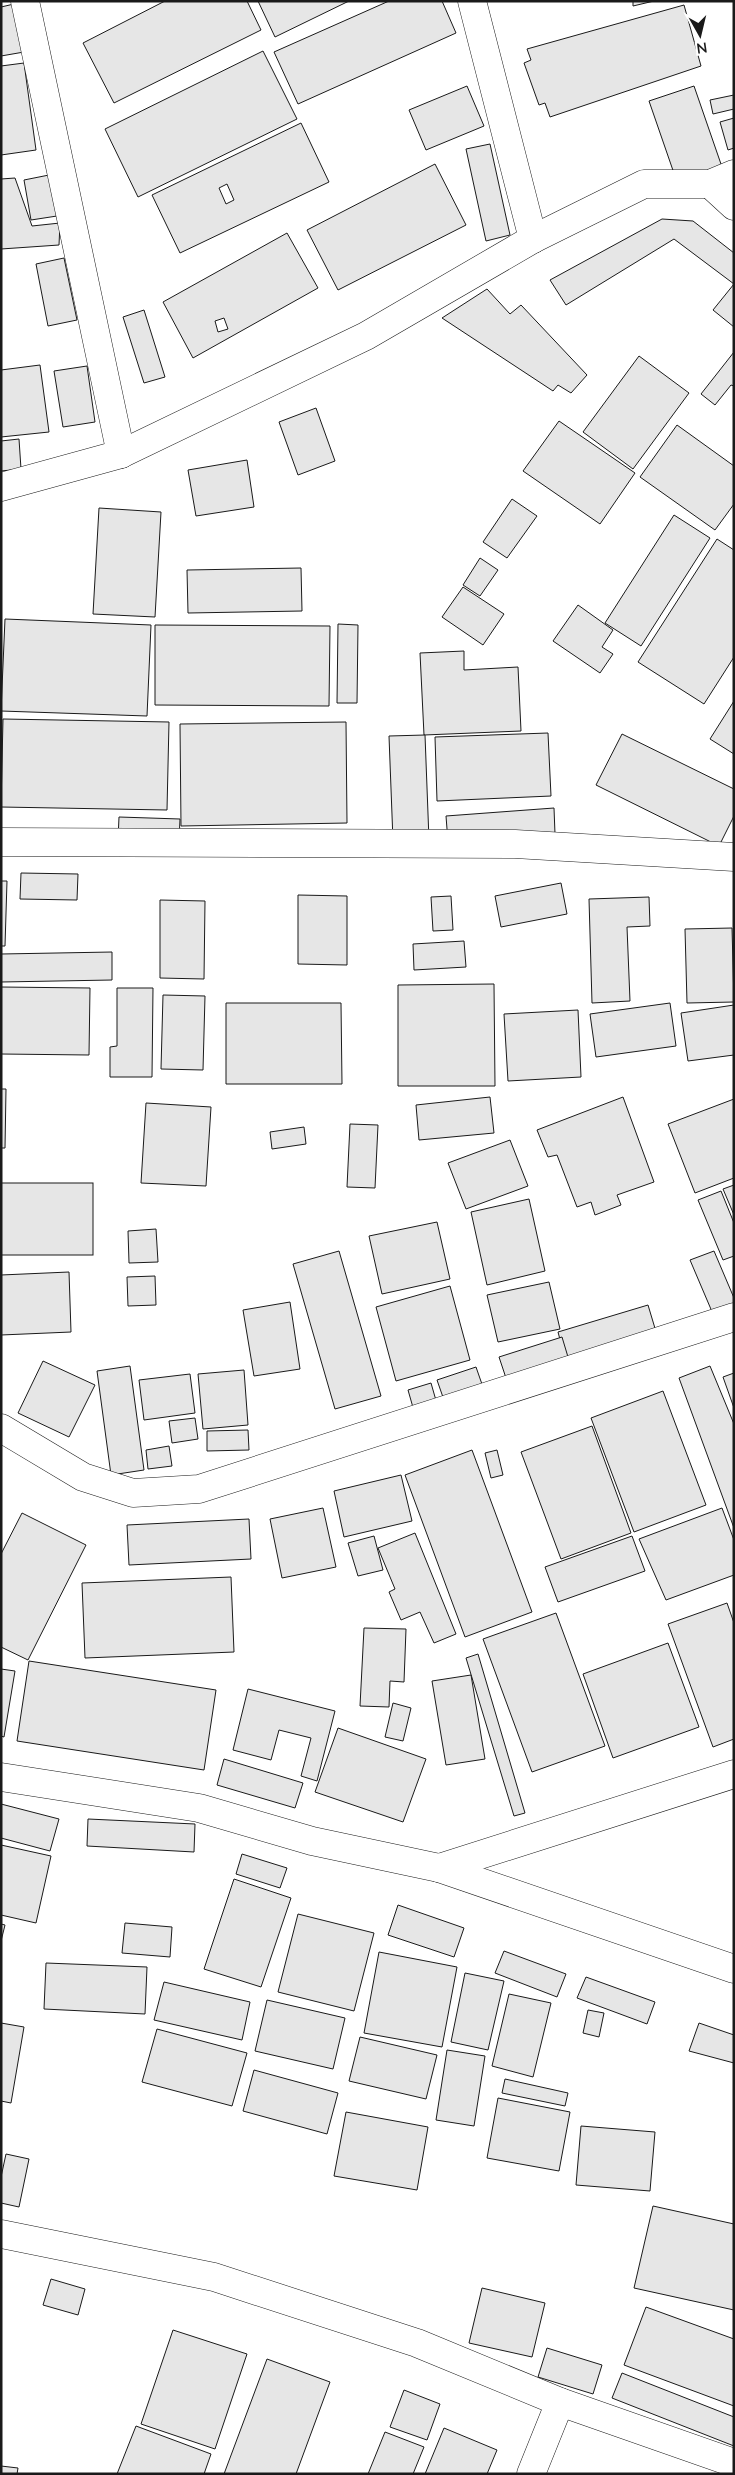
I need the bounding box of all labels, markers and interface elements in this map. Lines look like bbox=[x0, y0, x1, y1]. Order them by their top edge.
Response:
north arrow bbox=[675, 10, 725, 60]
text: N bbox=[695, 39, 708, 58]

